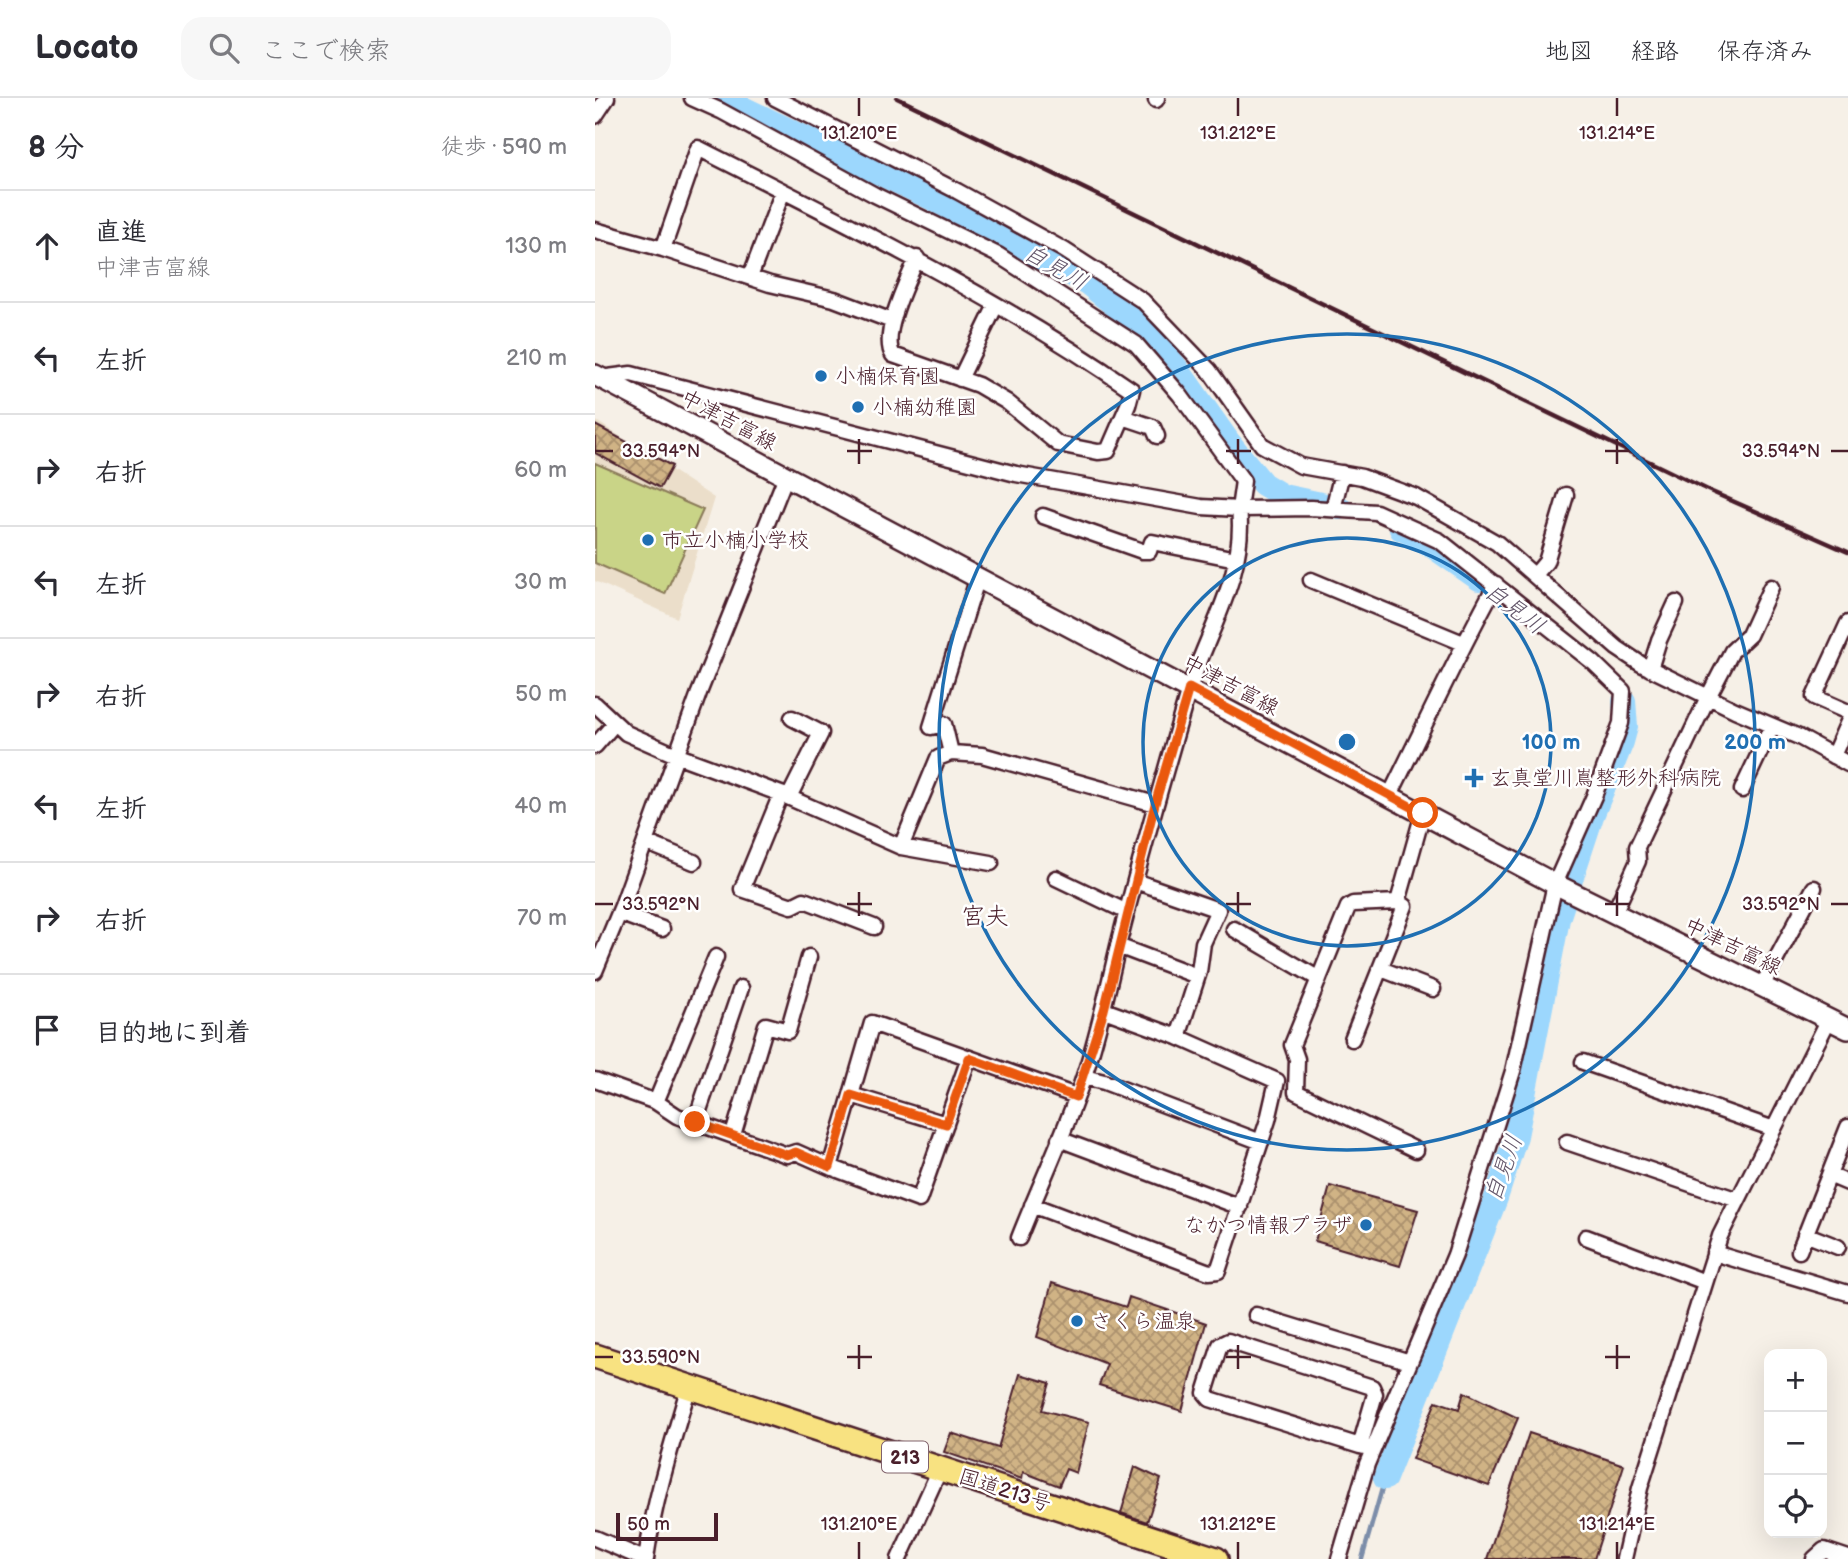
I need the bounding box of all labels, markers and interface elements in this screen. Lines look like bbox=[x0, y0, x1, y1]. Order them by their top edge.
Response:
search box bbox=[181, 17, 671, 80]
text: Locato bbox=[35, 28, 139, 68]
icon: search bbox=[205, 29, 243, 67]
text: ここで検索 bbox=[261, 36, 391, 67]
text: 地図 bbox=[1545, 37, 1593, 66]
text: 経路 bbox=[1631, 37, 1679, 66]
text: 保存済み bbox=[1717, 37, 1813, 66]
text: 131.210°E bbox=[821, 123, 897, 144]
text: 131.212°E bbox=[1200, 123, 1276, 144]
text: 131.214°E bbox=[1579, 123, 1655, 144]
text: 8 分 bbox=[28, 130, 84, 166]
text: 徒歩 · 590 m bbox=[441, 133, 567, 161]
text: 直進 bbox=[95, 217, 147, 248]
icon: ahead bbox=[28, 227, 66, 265]
text: 130 m bbox=[505, 232, 567, 260]
water label: 自見川 bbox=[1019, 238, 1092, 297]
text: 中津吉富線 bbox=[95, 254, 210, 282]
icon: left bbox=[28, 339, 66, 377]
text: 210 m bbox=[506, 344, 567, 372]
text: 左折 bbox=[95, 346, 147, 377]
place label: 小楠保育園 bbox=[835, 364, 940, 389]
marker: 小楠保育園 bbox=[813, 368, 829, 384]
street label: 中津吉富線 bbox=[677, 385, 781, 456]
place label: 小楠幼稚園 bbox=[872, 395, 977, 420]
marker: 小楠幼稚園 bbox=[850, 399, 866, 415]
text: 33.594°N bbox=[622, 441, 700, 462]
text: 33.594°N bbox=[1742, 441, 1820, 462]
icon: right bbox=[28, 451, 66, 489]
text: 60 m bbox=[514, 456, 567, 484]
text: 右折 bbox=[95, 458, 147, 489]
place label: 市立小楠小学校 bbox=[662, 528, 809, 553]
marker: 市立小楠小学校 bbox=[640, 532, 656, 548]
icon: left bbox=[28, 563, 66, 601]
text: 30 m bbox=[514, 568, 567, 596]
text: 左折 bbox=[95, 570, 147, 601]
water label: 自見川 bbox=[1478, 577, 1550, 641]
street label: 中津吉富線 bbox=[1179, 650, 1283, 721]
icon: right bbox=[28, 675, 66, 713]
text: 50 m bbox=[515, 680, 567, 708]
text: 右折 bbox=[95, 682, 147, 713]
centre of rings bbox=[1335, 730, 1359, 754]
text: 100 m bbox=[1522, 730, 1580, 755]
text: 200 m bbox=[1724, 730, 1786, 755]
place label: 玄真堂川嶌整形外科病院 bbox=[1490, 766, 1721, 791]
marker: 玄真堂川嶌整形外科病院 bbox=[1464, 768, 1484, 788]
icon: left bbox=[28, 787, 66, 825]
text: 40 m bbox=[514, 792, 567, 820]
text: 左折 bbox=[95, 794, 147, 825]
route start bbox=[1407, 797, 1438, 828]
text: 33.592°N bbox=[622, 894, 700, 915]
text: 33.592°N bbox=[1742, 894, 1820, 915]
icon: right bbox=[28, 899, 66, 937]
district label: 宮夫 bbox=[961, 902, 1009, 931]
text: 70 m bbox=[517, 904, 567, 932]
text: 右折 bbox=[95, 906, 147, 937]
street label: 中津吉富線 bbox=[1680, 912, 1785, 981]
icon: arrive bbox=[28, 1011, 66, 1049]
text: 目的地に到着 bbox=[95, 1018, 251, 1049]
route end bbox=[679, 1106, 710, 1137]
water label: 自見川 bbox=[1479, 1131, 1529, 1206]
place label: なかつ情報プラザ bbox=[1184, 1213, 1352, 1238]
marker: なかつ情報プラザ bbox=[1358, 1217, 1374, 1233]
place label: さくら温泉 bbox=[1091, 1309, 1196, 1334]
marker: さくら温泉 bbox=[1069, 1313, 1085, 1329]
text: 33.590°N bbox=[622, 1347, 700, 1368]
map controls bbox=[1764, 1349, 1827, 1538]
button: + bbox=[1764, 1349, 1827, 1412]
button: − bbox=[1764, 1412, 1827, 1475]
road number: 213 bbox=[882, 1442, 928, 1472]
street label: 国道213号 bbox=[955, 1464, 1054, 1517]
button: locate bbox=[1764, 1475, 1827, 1538]
scale bar bbox=[616, 1510, 717, 1542]
text: 50 m bbox=[627, 1513, 670, 1536]
text: 131.210°E bbox=[821, 1514, 897, 1535]
text: 131.212°E bbox=[1200, 1514, 1276, 1535]
text: 131.214°E bbox=[1579, 1514, 1655, 1535]

